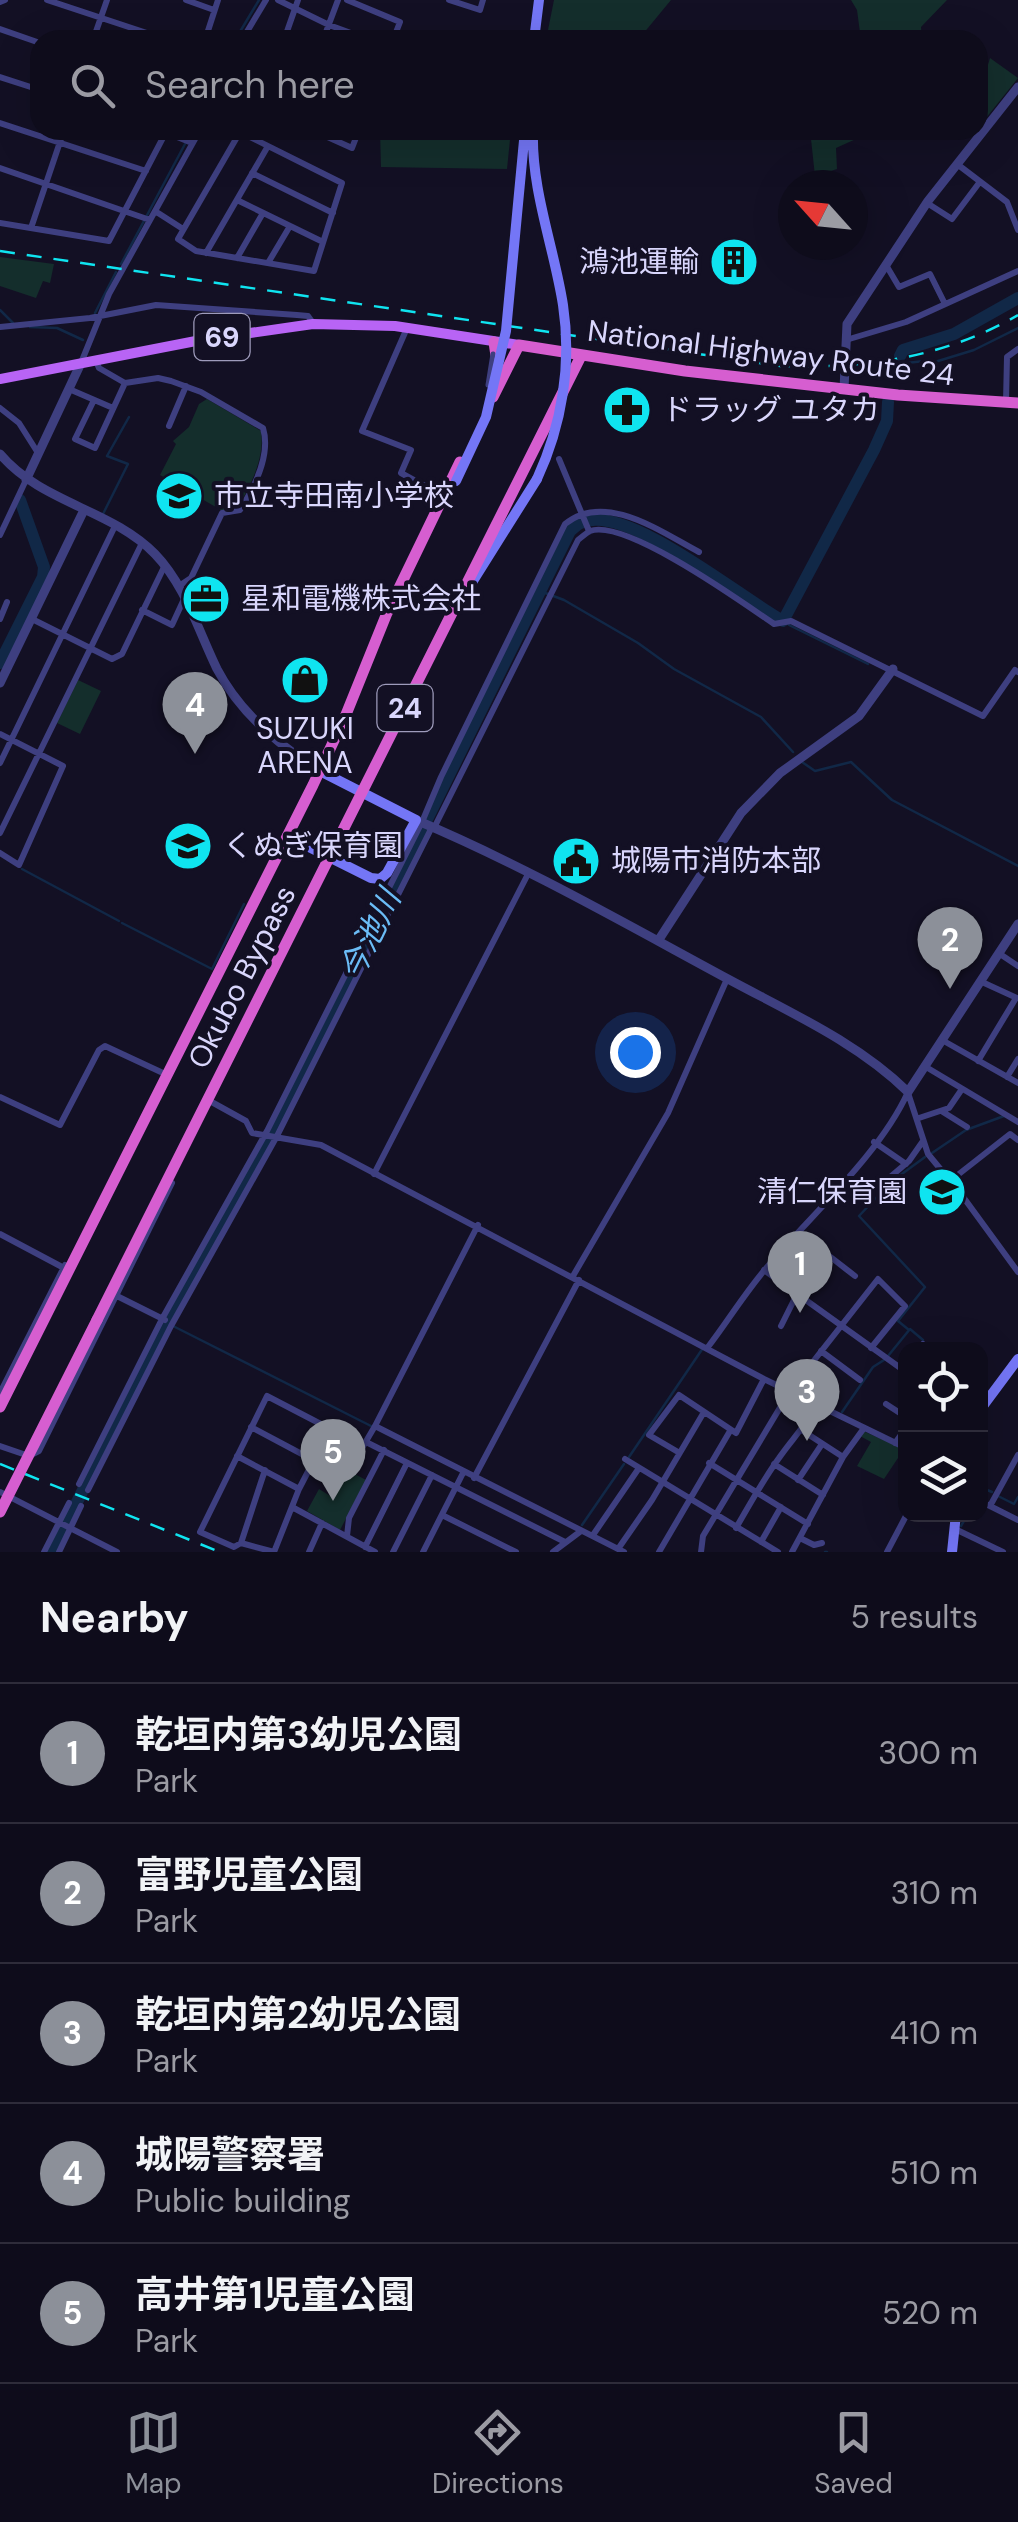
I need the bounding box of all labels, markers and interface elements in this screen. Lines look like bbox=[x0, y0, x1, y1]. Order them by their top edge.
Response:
search box bbox=[30, 30, 988, 140]
icon: search bbox=[65, 58, 120, 113]
text: Search here bbox=[145, 60, 355, 110]
north arrow bbox=[778, 170, 868, 260]
building icon: 鴻池運輸 bbox=[708, 236, 760, 288]
place label: 鴻池運輸 bbox=[579, 242, 699, 281]
street label: National Highway Route 24 bbox=[585, 311, 957, 394]
road number: 69 bbox=[194, 314, 250, 360]
pharmacy icon: ドラッグ ユタカ bbox=[601, 384, 653, 436]
place label: ドラッグ ユタカ bbox=[662, 390, 880, 429]
school or university icon: 市立寺田南小学校 bbox=[153, 470, 205, 522]
place label: 市立寺田南小学校 bbox=[214, 476, 454, 515]
office icon: 星和電機株式会社 bbox=[180, 573, 232, 625]
place label: 星和電機株式会社 bbox=[241, 579, 481, 618]
shop icon: SUZUKI ARENA bbox=[279, 654, 331, 706]
pin: 4 bbox=[162, 672, 228, 754]
road number: 24 bbox=[378, 685, 432, 731]
place label: SUZUKI ARENA bbox=[256, 709, 354, 782]
school or university icon: くぬぎ保育園 bbox=[162, 820, 214, 872]
place label: くぬぎ保育園 bbox=[223, 826, 402, 865]
public building icon: 城陽市消防本部 bbox=[550, 835, 602, 887]
place label: 城陽市消防本部 bbox=[611, 841, 821, 880]
street label: Okubo Bypass bbox=[179, 879, 304, 1075]
water label: 今池川 bbox=[330, 880, 411, 987]
pin: 2 bbox=[918, 906, 982, 989]
your location bbox=[610, 1027, 661, 1078]
school or university icon: 清仁保育園 bbox=[916, 1166, 968, 1218]
place label: 清仁保育園 bbox=[757, 1172, 907, 1211]
pin: 1 bbox=[768, 1230, 832, 1313]
map controls bbox=[898, 1342, 988, 1522]
button: locate bbox=[898, 1342, 988, 1432]
pin: 3 bbox=[774, 1358, 840, 1441]
pin: 5 bbox=[300, 1418, 366, 1501]
button: layers bbox=[898, 1432, 988, 1522]
text: Nearby bbox=[40, 1590, 189, 1645]
text: 5 results bbox=[850, 1596, 978, 1638]
text: 乾垣内第3幼児公園 bbox=[135, 1710, 462, 1760]
text: 1 bbox=[67, 1732, 78, 1774]
text: 300 m bbox=[878, 1732, 978, 1774]
text: Park bbox=[135, 1760, 198, 1802]
text: 富野児童公園 bbox=[135, 1850, 363, 1900]
text: 2 bbox=[63, 1872, 82, 1914]
text: 310 m bbox=[891, 1872, 978, 1914]
text: Park bbox=[135, 1900, 198, 1942]
text: 乾垣内第2幼児公園 bbox=[135, 1990, 461, 2040]
text: 3 bbox=[63, 2012, 82, 2054]
text: 410 m bbox=[890, 2012, 978, 2054]
text: Park bbox=[135, 2040, 198, 2082]
text: 城陽警察署 bbox=[135, 2130, 325, 2180]
text: 4 bbox=[62, 2152, 83, 2194]
text: 510 m bbox=[890, 2152, 978, 2194]
text: Public building bbox=[135, 2180, 351, 2222]
text: 高井第1児童公園 bbox=[135, 2270, 415, 2320]
text: 5 bbox=[63, 2292, 82, 2334]
text: 520 m bbox=[882, 2292, 978, 2334]
text: Park bbox=[135, 2320, 198, 2362]
tab: Map bbox=[125, 2405, 182, 2502]
tab: Directions bbox=[432, 2405, 564, 2502]
tab: Saved bbox=[814, 2405, 893, 2502]

